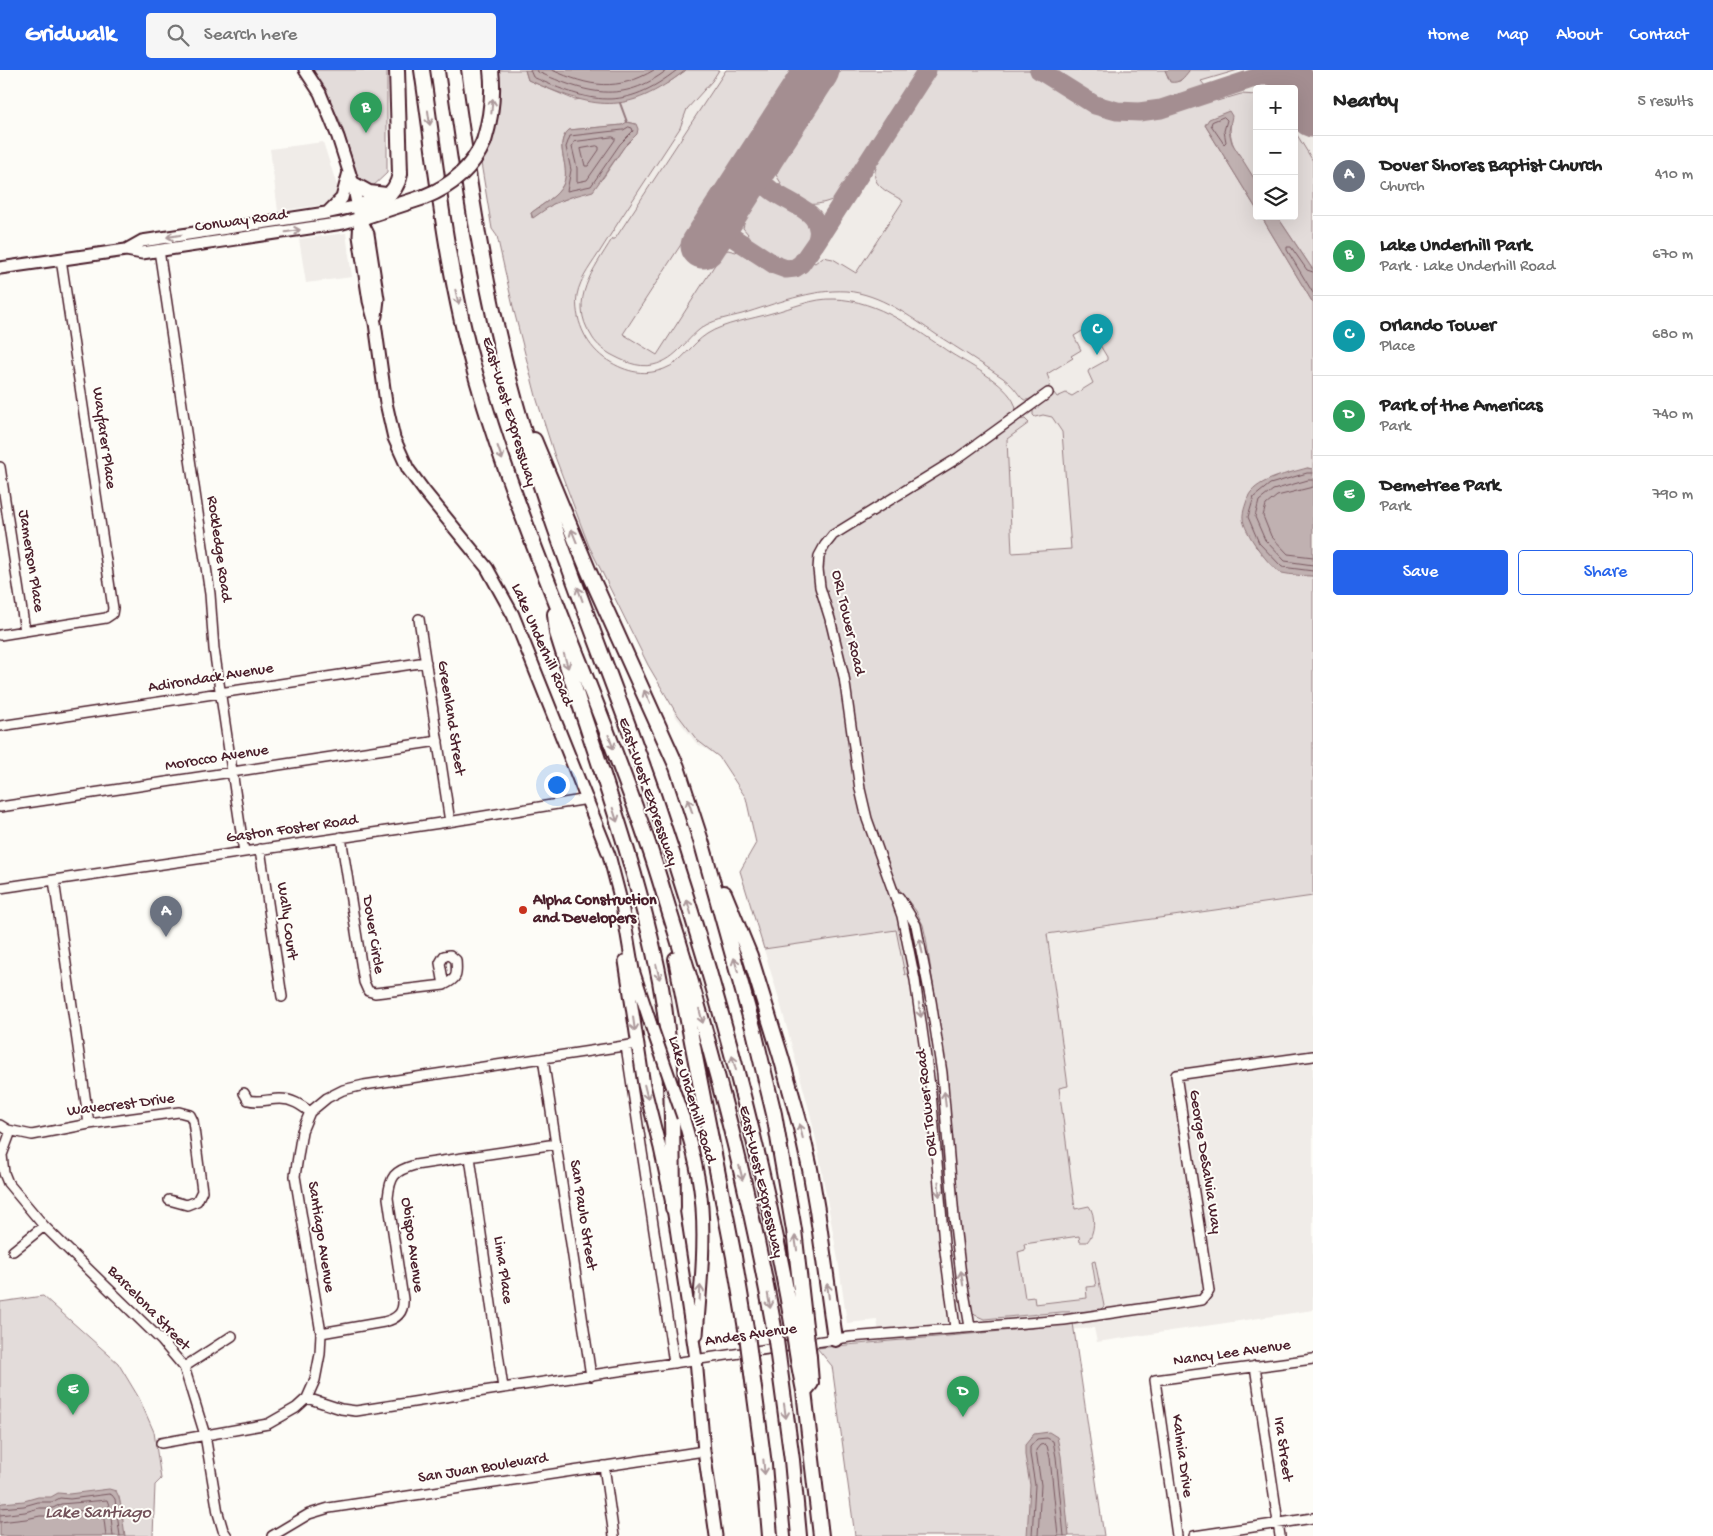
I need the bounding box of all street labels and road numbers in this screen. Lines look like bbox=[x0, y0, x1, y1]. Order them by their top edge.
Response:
street label: Conway Road bbox=[194, 206, 290, 238]
street label: East-West Expressway bbox=[476, 335, 540, 489]
street label: Wayfarer Place bbox=[86, 386, 120, 491]
street label: Rockledge Road bbox=[201, 495, 235, 605]
street label: Jamerson Place bbox=[13, 509, 48, 614]
street label: ORL Tower Road bbox=[826, 569, 869, 679]
street label: Lake Underhill Road bbox=[505, 581, 577, 711]
street label: Greenland Street bbox=[432, 659, 469, 778]
street label: Adirondack Avenue bbox=[147, 660, 276, 698]
street label: East-West Expressway bbox=[613, 715, 681, 869]
street label: Morocco Avenue bbox=[164, 741, 271, 777]
street label: Gaston Foster Road bbox=[225, 811, 361, 849]
street label: Wally Court bbox=[271, 881, 301, 962]
street label: Dover Circle bbox=[356, 894, 388, 976]
street label: Lake Underhill Road bbox=[663, 1034, 720, 1167]
street label: ORL Tower Road bbox=[913, 1047, 943, 1157]
street label: George DeSalvia Way bbox=[1183, 1089, 1225, 1235]
street label: Wavecrest Drive bbox=[66, 1090, 177, 1122]
street label: East-West Expressway bbox=[733, 1104, 787, 1260]
street label: San Paulo Street bbox=[564, 1159, 600, 1273]
street label: Santiago Avenue bbox=[302, 1180, 338, 1295]
street label: Obispo Avenue bbox=[395, 1196, 427, 1294]
street label: Lima Place bbox=[488, 1235, 516, 1306]
street label: Barcelona Street bbox=[102, 1262, 194, 1357]
street label: Andes Avenue bbox=[704, 1320, 799, 1352]
street label: Nancy Lee Avenue bbox=[1172, 1336, 1293, 1372]
street label: Kalmia Drive bbox=[1166, 1413, 1196, 1499]
street label: Ira Street bbox=[1268, 1416, 1296, 1484]
street label: San Juan Boulevard bbox=[417, 1449, 551, 1489]

